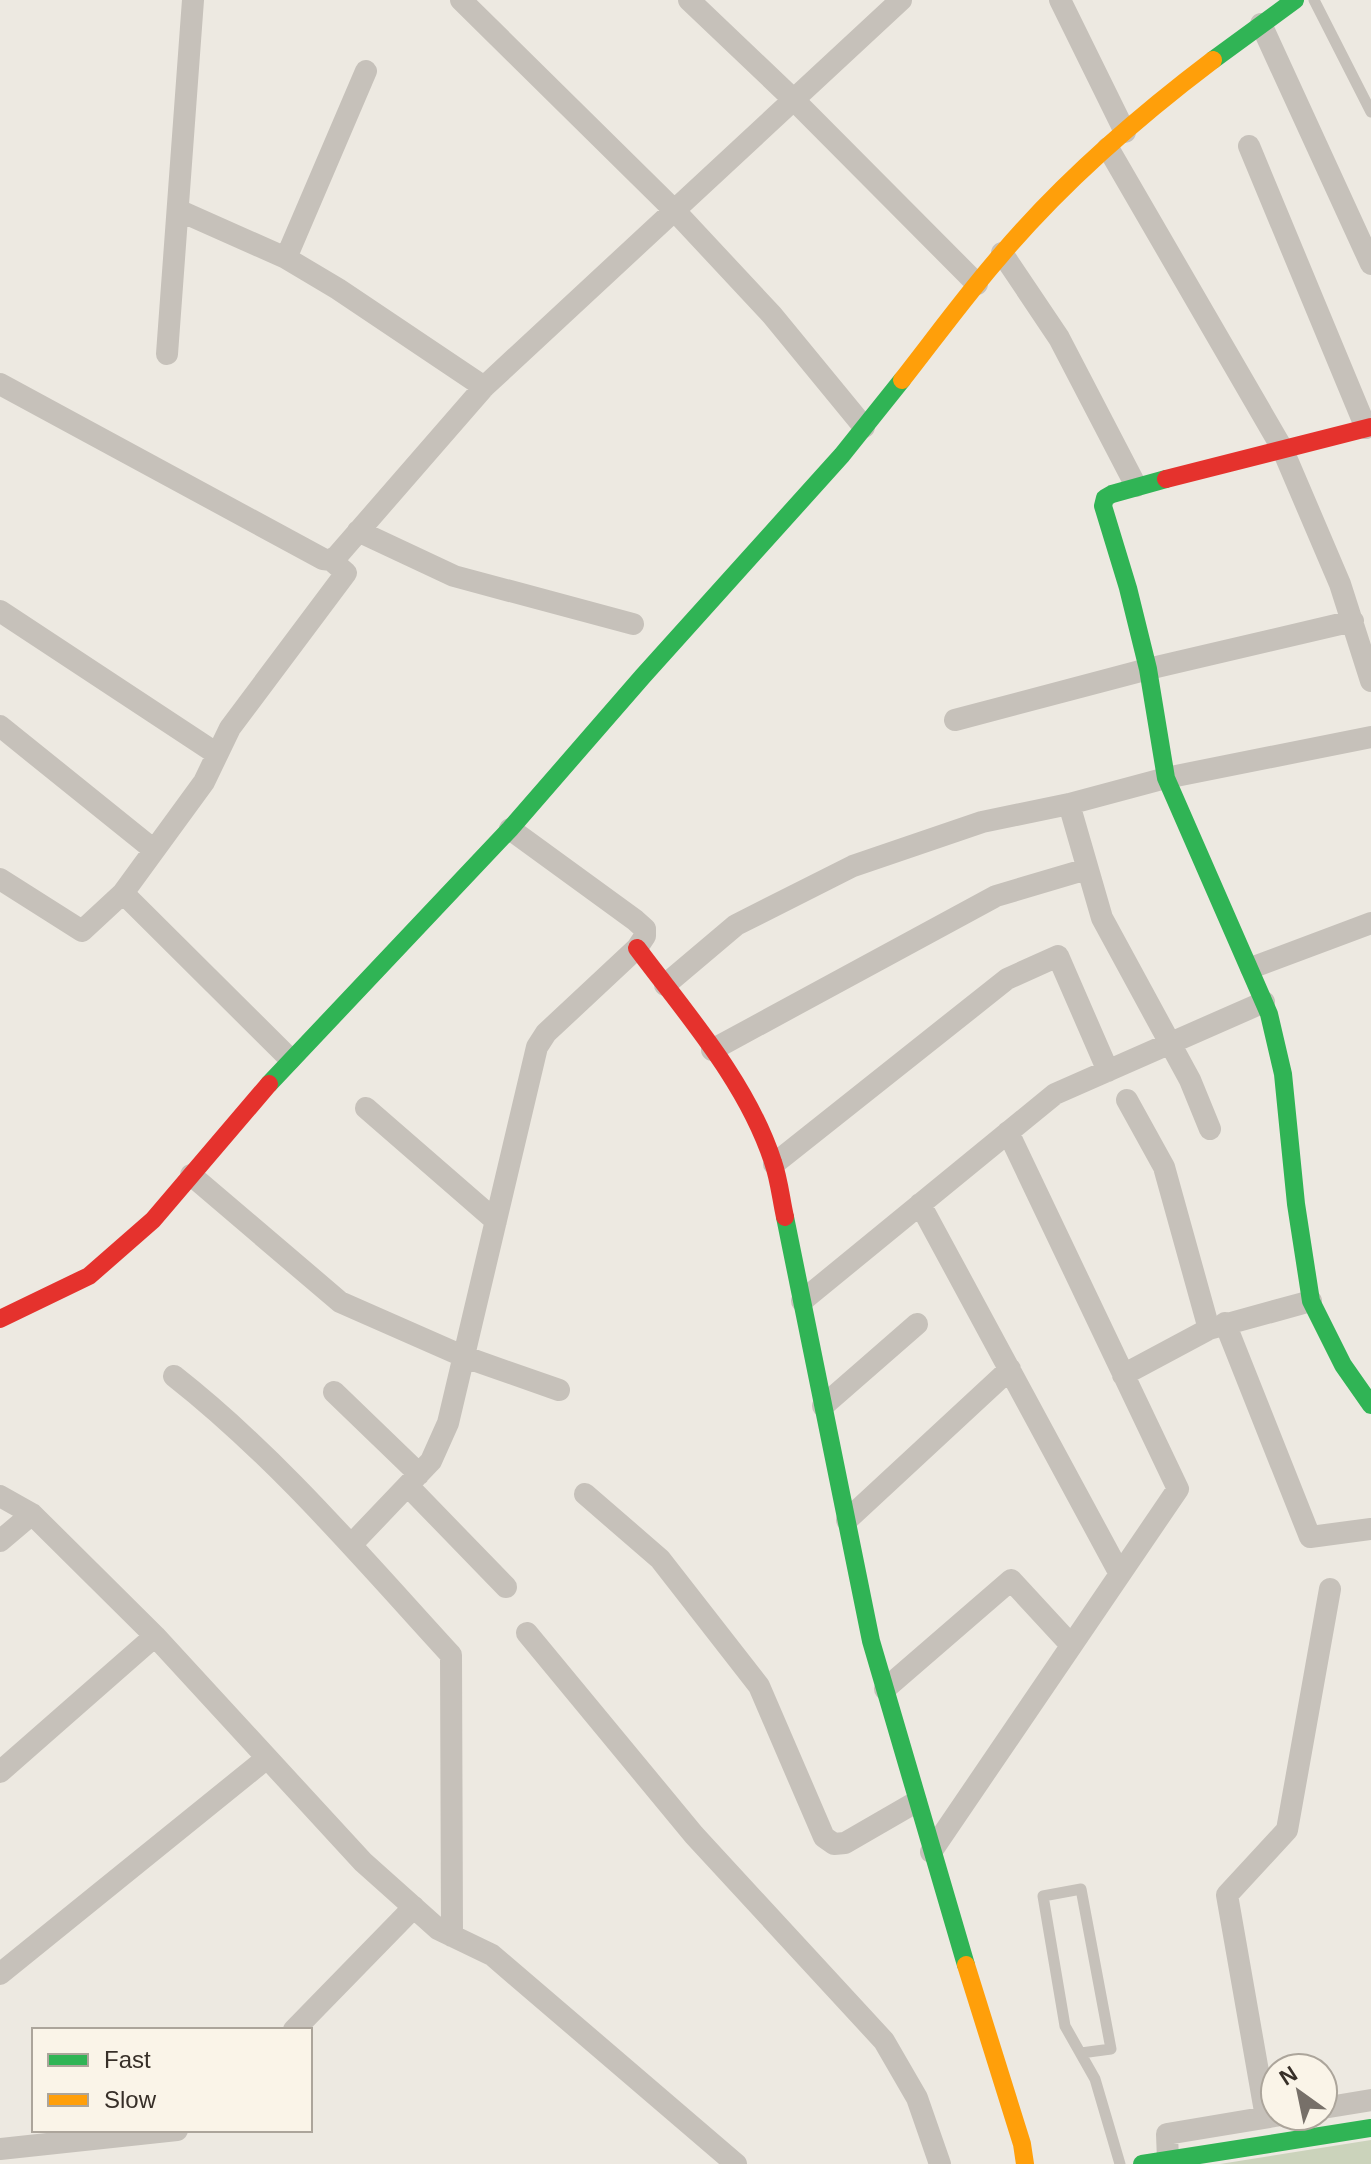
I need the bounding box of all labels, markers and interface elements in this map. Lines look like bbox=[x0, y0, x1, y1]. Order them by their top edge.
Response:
legend bbox=[32, 2028, 312, 2132]
text: Fast bbox=[104, 2046, 151, 2073]
north arrow bbox=[1259, 2052, 1339, 2132]
text: N bbox=[1275, 2061, 1302, 2090]
text: Slow bbox=[104, 2086, 157, 2113]

